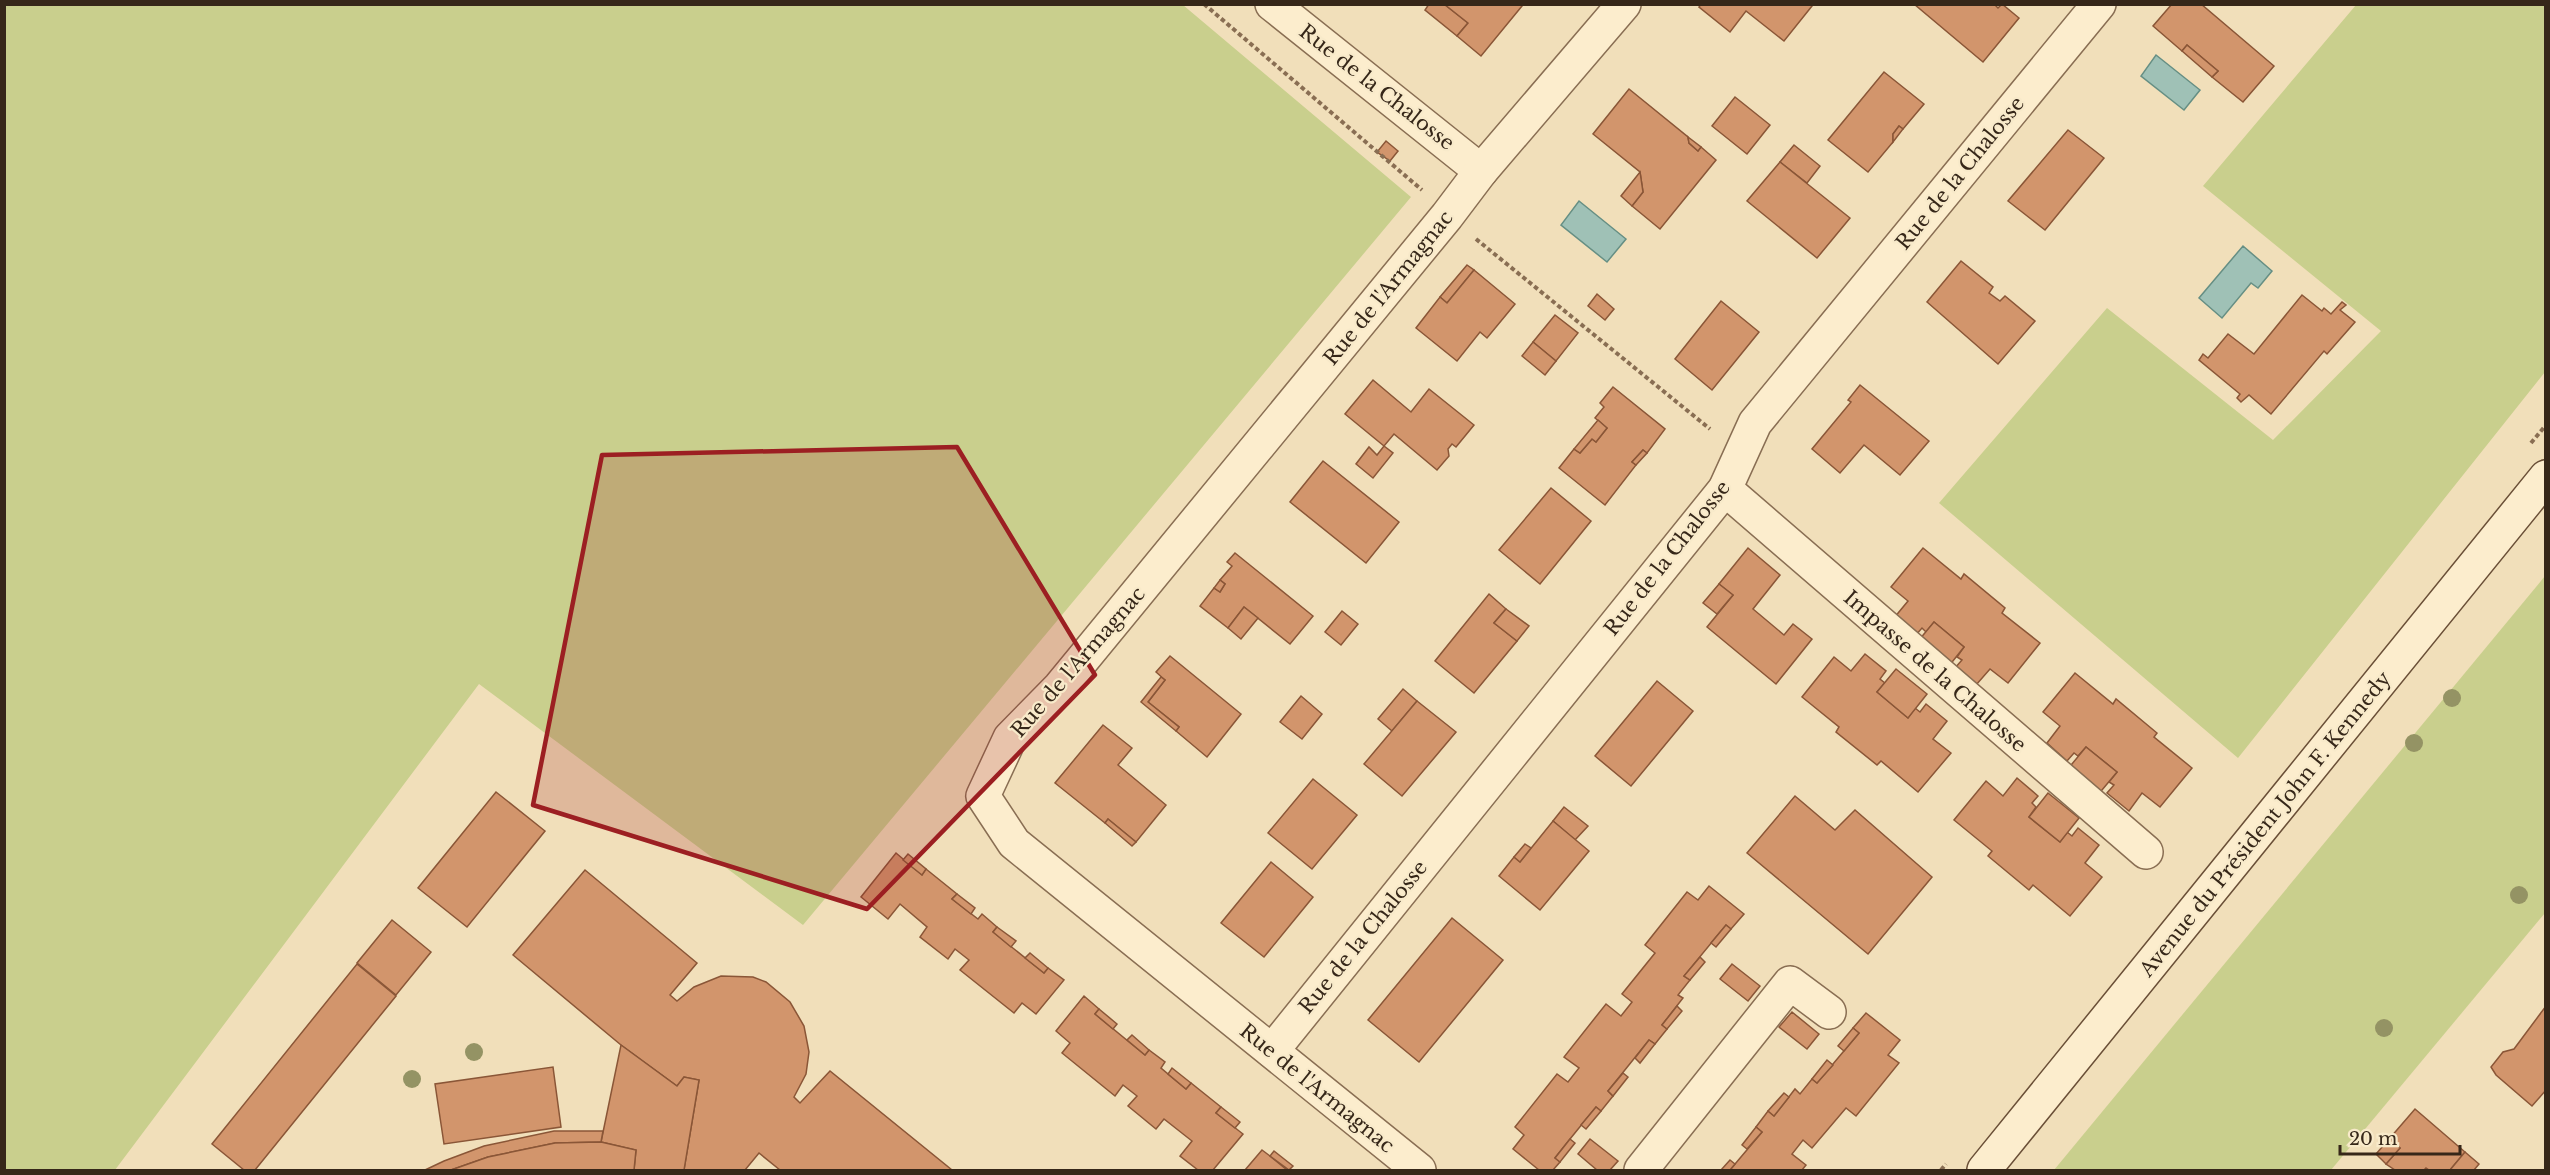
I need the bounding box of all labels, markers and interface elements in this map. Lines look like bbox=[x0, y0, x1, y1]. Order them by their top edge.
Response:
street label: Rue de la Chalosse bbox=[1295, 19, 1459, 155]
street label: Rue de la Chalosse bbox=[1891, 92, 2029, 254]
street label: Rue de l'Armagnac bbox=[1318, 206, 1458, 370]
street label: Rue de la Chalosse bbox=[1599, 476, 1735, 640]
street label: Rue de l'Armagnac bbox=[1006, 582, 1150, 742]
street label: Impasse de la Chalosse bbox=[1839, 585, 2031, 757]
street label: Avenue du Président John F. Kennedy bbox=[2134, 666, 2396, 982]
street label: Rue de la Chalosse bbox=[1294, 856, 1432, 1018]
street label: Rue de l'Armagnac bbox=[1235, 1018, 1399, 1158]
scale bar bbox=[2340, 1118, 2460, 1156]
text: 20 m bbox=[2349, 1128, 2397, 1150]

